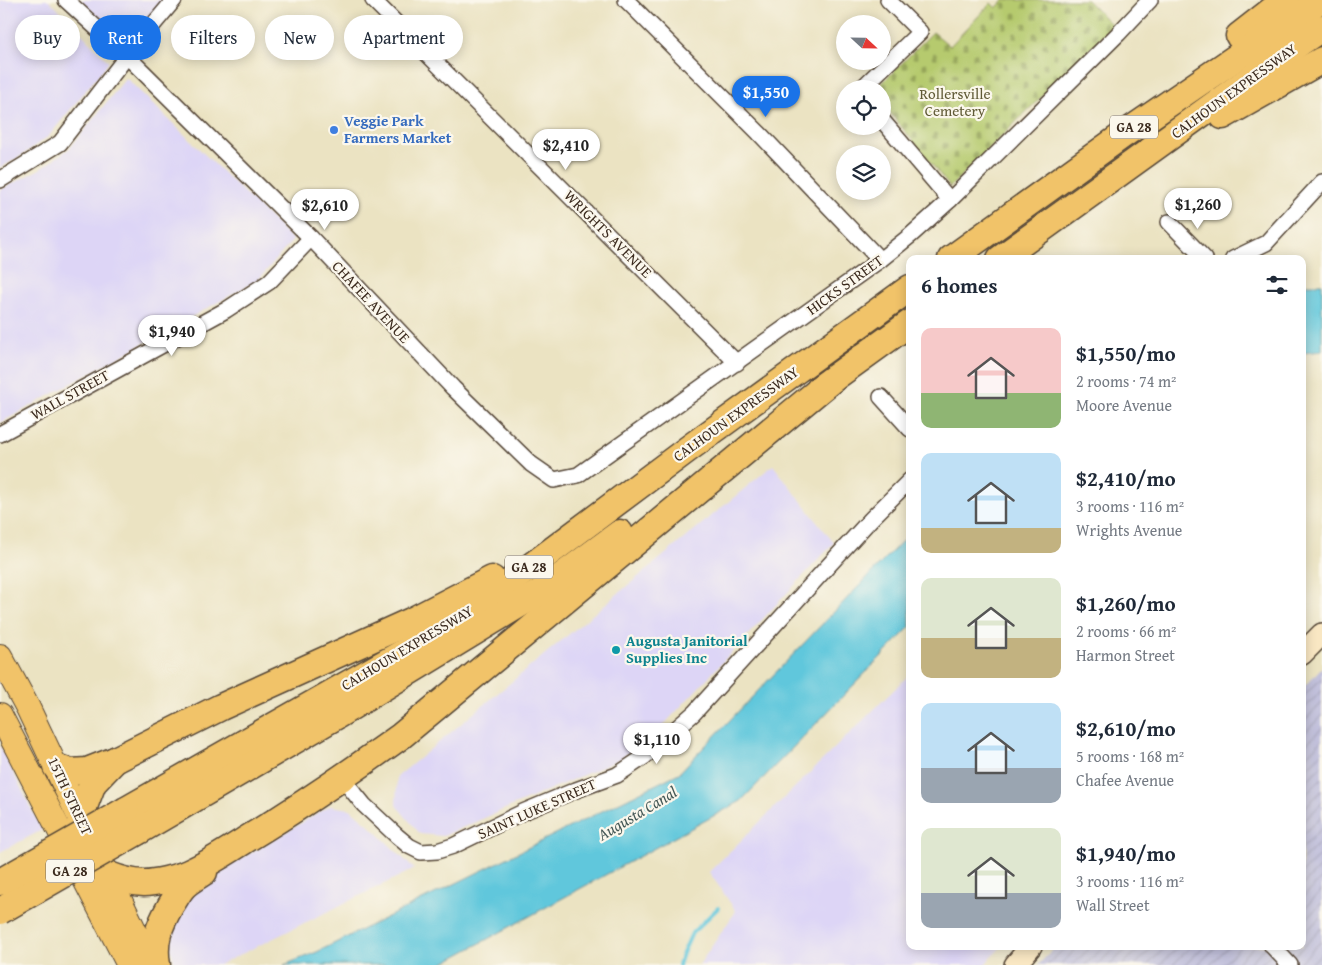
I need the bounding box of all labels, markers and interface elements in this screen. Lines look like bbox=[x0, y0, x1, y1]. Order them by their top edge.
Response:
chip: Buy bbox=[15, 15, 80, 60]
chip: Rent bbox=[90, 15, 161, 60]
chip: Filters bbox=[171, 15, 255, 60]
chip: New bbox=[265, 15, 334, 60]
chip: Apartment bbox=[344, 15, 463, 60]
north arrow bbox=[836, 15, 891, 70]
map controls bbox=[836, 15, 891, 200]
street label: CALHOUN EXPRESSWAY bbox=[1167, 38, 1301, 143]
pin: $1,550 bbox=[725, 76, 807, 118]
text: $1,550 bbox=[743, 80, 789, 104]
button: locate bbox=[836, 80, 891, 135]
park label: Rollersville Cemetery bbox=[919, 83, 991, 121]
place label: Veggie Park Farmers Market bbox=[344, 110, 452, 148]
road number: GA 28 bbox=[1110, 115, 1158, 138]
marker: Veggie Park Farmers Market bbox=[328, 124, 340, 136]
pin: $2,410 bbox=[525, 128, 607, 171]
text: $2,410 bbox=[543, 133, 589, 157]
button: layers bbox=[836, 145, 891, 200]
street label: WRIGHTS AVENUE bbox=[560, 185, 657, 283]
pin: $2,610 bbox=[284, 188, 366, 231]
pin: $1,260 bbox=[1157, 188, 1239, 230]
text: $1,260 bbox=[1175, 192, 1221, 216]
text: $2,610 bbox=[302, 193, 348, 217]
street label: HICKS STREET bbox=[802, 249, 888, 320]
street label: CHAFEE AVENUE bbox=[328, 256, 415, 348]
text: 6 homes bbox=[921, 270, 997, 301]
icon: filters bbox=[1263, 271, 1291, 299]
pin: $1,940 bbox=[131, 314, 213, 357]
text: $1,940 bbox=[149, 319, 195, 343]
text: $1,550/mo bbox=[1076, 338, 1176, 369]
icon: home bbox=[961, 348, 1021, 408]
street label: CALHOUN EXPRESSWAY bbox=[669, 361, 803, 466]
street label: WALL STREET bbox=[27, 364, 113, 425]
text: 2 rooms · 74 m² bbox=[1076, 369, 1176, 393]
text: Moore Avenue bbox=[1076, 393, 1172, 417]
text: $2,410/mo bbox=[1076, 463, 1176, 494]
icon: home bbox=[961, 473, 1021, 533]
text: 3 rooms · 116 m² bbox=[1076, 494, 1184, 518]
text: Wrights Avenue bbox=[1076, 518, 1182, 542]
road number: GA 28 bbox=[505, 556, 553, 578]
text: $1,260/mo bbox=[1076, 588, 1176, 619]
icon: home bbox=[961, 598, 1021, 658]
street label: CALHOUN EXPRESSWAY bbox=[337, 600, 477, 695]
text: 2 rooms · 66 m² bbox=[1076, 619, 1176, 643]
place label: Augusta Janitorial Supplies Inc bbox=[626, 630, 748, 668]
text: Harmon Street bbox=[1076, 643, 1175, 667]
marker: Augusta Janitorial Supplies Inc bbox=[610, 644, 622, 656]
text: $2,610/mo bbox=[1076, 713, 1176, 744]
pin: $1,110 bbox=[616, 722, 698, 765]
icon: home bbox=[961, 723, 1021, 783]
text: $1,110 bbox=[634, 727, 680, 751]
text: 5 rooms · 168 m² bbox=[1076, 744, 1184, 768]
street label: 15TH STREET bbox=[43, 753, 98, 839]
text: Chafee Avenue bbox=[1076, 768, 1174, 792]
street label: SAINT LUKE STREET bbox=[474, 773, 600, 844]
water label: Augusta Canal bbox=[592, 780, 681, 847]
text: $1,940/mo bbox=[1076, 838, 1176, 869]
icon: home bbox=[961, 848, 1021, 908]
road number: GA 28 bbox=[46, 859, 94, 882]
text: 3 rooms · 116 m² bbox=[1076, 869, 1184, 893]
text: Wall Street bbox=[1076, 893, 1150, 917]

